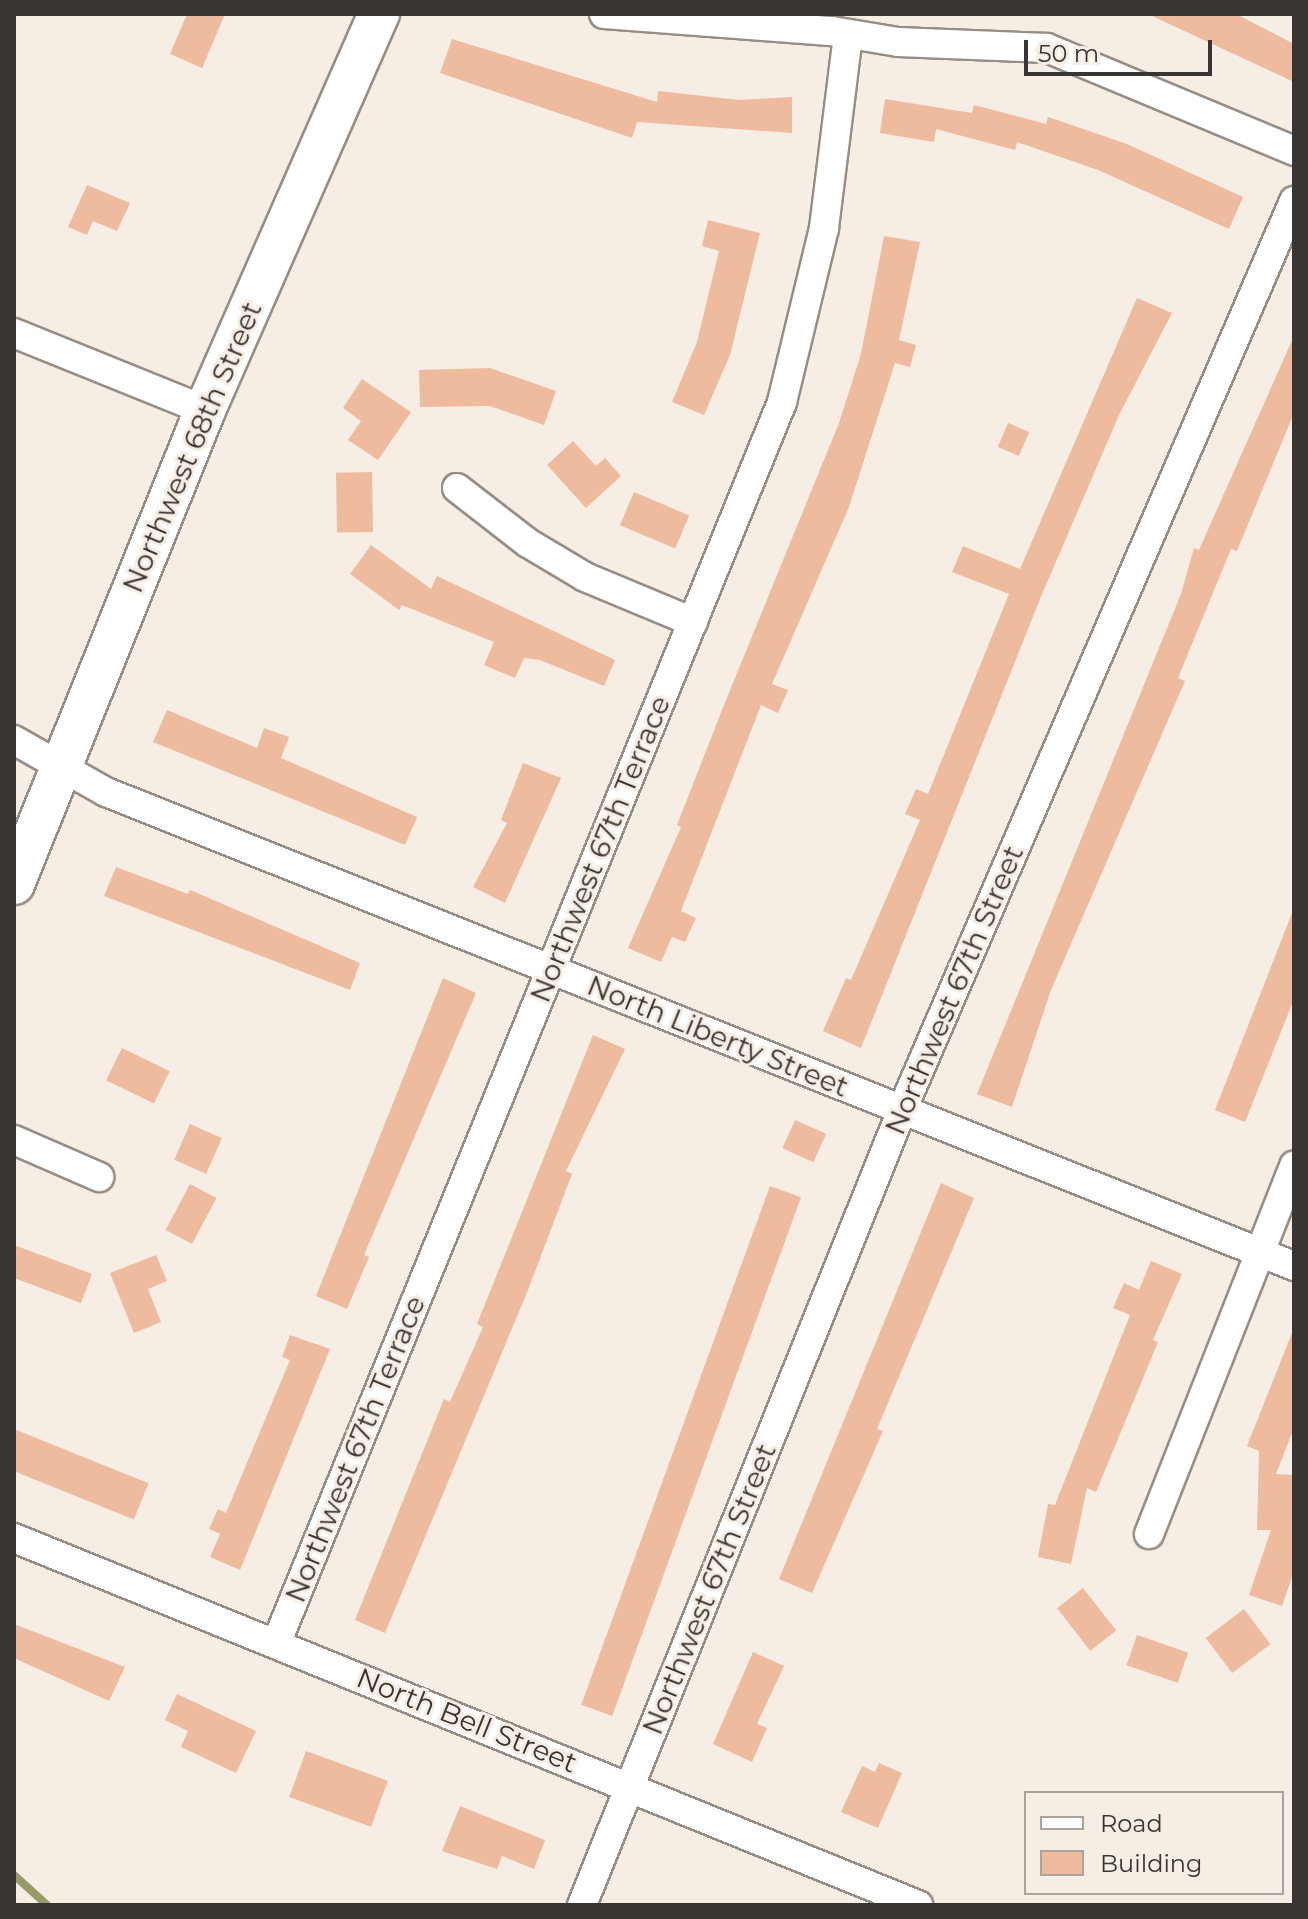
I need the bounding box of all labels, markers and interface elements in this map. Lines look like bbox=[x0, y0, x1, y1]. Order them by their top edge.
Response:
scale bar bbox=[1028, 24, 1216, 74]
text: 50 m bbox=[1038, 39, 1099, 68]
street label: Northwest 68th Street bbox=[115, 297, 269, 597]
street label: Northwest 67th Terrace bbox=[523, 691, 677, 1007]
street label: Northwest 67th Street bbox=[878, 840, 1030, 1140]
street label: North Liberty Street bbox=[583, 968, 853, 1104]
street label: Northwest 67th Terrace bbox=[278, 1291, 432, 1607]
street label: Northwest 67th Street bbox=[635, 1439, 783, 1739]
street label: North Bell Street bbox=[352, 1660, 582, 1780]
legend bbox=[1024, 1791, 1284, 1895]
text: Road bbox=[1100, 1809, 1163, 1838]
text: Building bbox=[1100, 1849, 1203, 1878]

